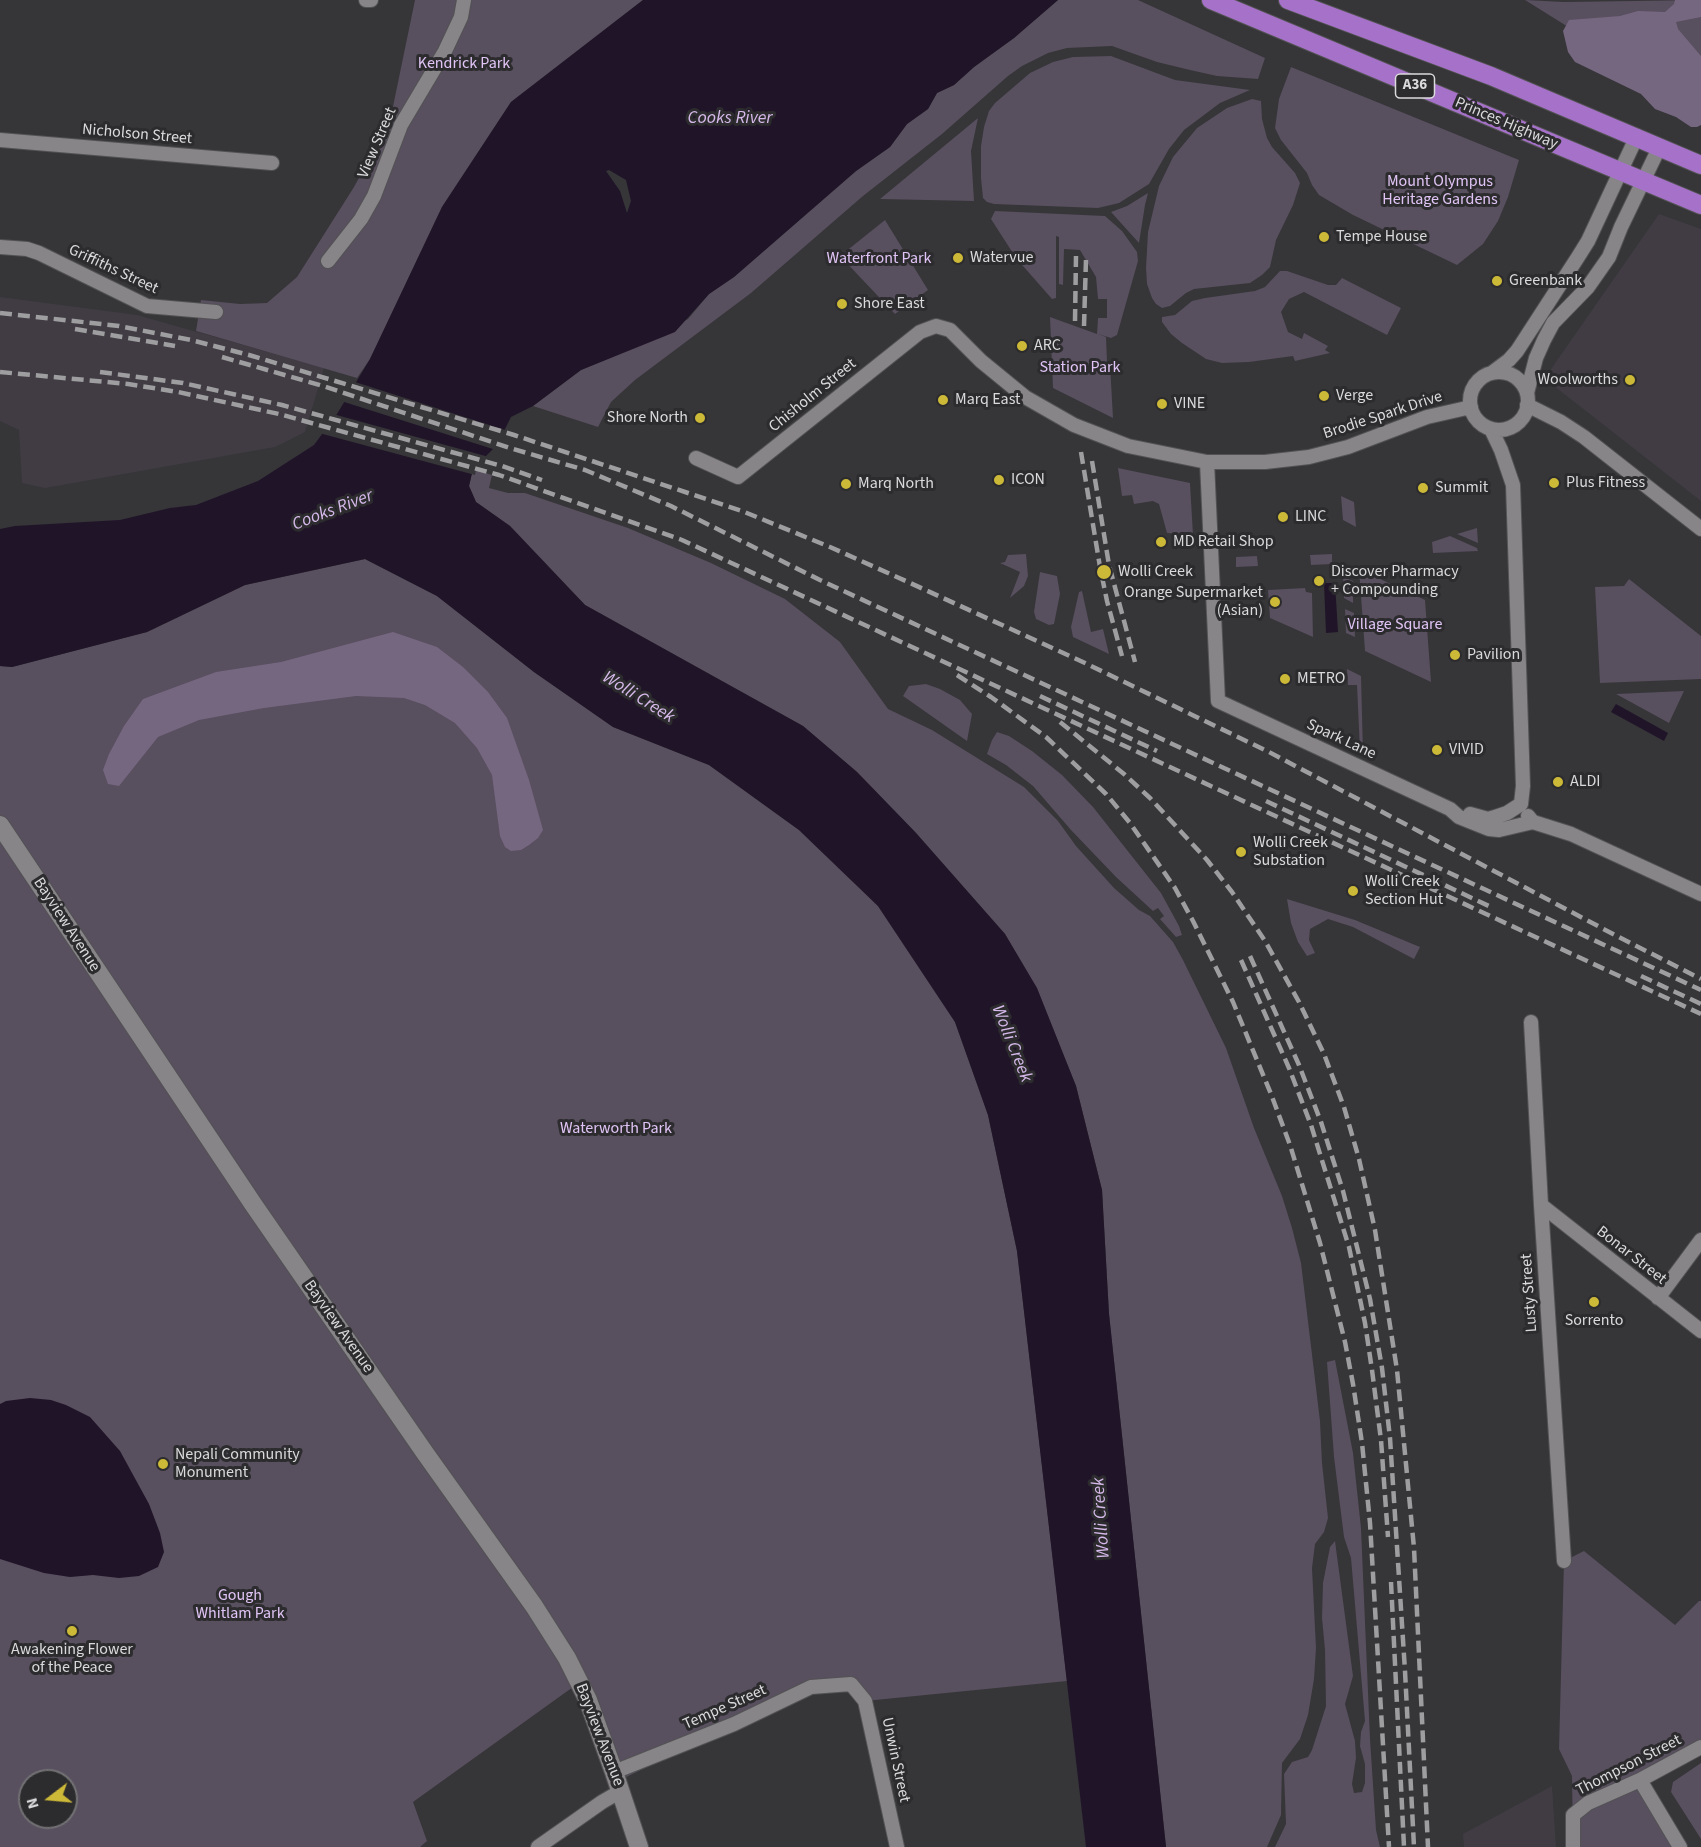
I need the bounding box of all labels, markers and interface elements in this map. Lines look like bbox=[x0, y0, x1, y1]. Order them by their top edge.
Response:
park label: Kendrick Park bbox=[418, 54, 510, 74]
road number: A36 bbox=[1396, 74, 1434, 98]
street label: Princes Highway bbox=[1452, 94, 1560, 154]
street label: View Street bbox=[355, 105, 401, 181]
water label: Cooks River bbox=[688, 108, 772, 130]
street label: Nicholson Street bbox=[81, 121, 193, 149]
park label: Mount Olympus Heritage Gardens bbox=[1382, 172, 1498, 210]
place label: Tempe House bbox=[1336, 227, 1427, 247]
marker: Tempe House bbox=[1317, 230, 1331, 244]
street label: Griffiths Street bbox=[65, 241, 161, 299]
place label: Watervue bbox=[970, 248, 1033, 268]
park label: Waterfront Park bbox=[827, 249, 931, 269]
marker: Watervue bbox=[951, 251, 965, 265]
place label: Greenbank bbox=[1509, 271, 1582, 291]
marker: Greenbank bbox=[1490, 274, 1504, 288]
place label: Shore East bbox=[854, 294, 925, 314]
marker: Shore East bbox=[835, 297, 849, 311]
place label: ARC bbox=[1034, 336, 1061, 356]
marker: ARC bbox=[1015, 339, 1029, 353]
street label: Chisholm Street bbox=[766, 355, 860, 437]
park label: Station Park bbox=[1040, 358, 1120, 378]
place label: Woolworths bbox=[1538, 370, 1618, 390]
marker: Woolworths bbox=[1623, 373, 1637, 387]
place label: Verge bbox=[1336, 386, 1373, 406]
street label: Brodie Spark Drive bbox=[1321, 388, 1445, 444]
marker: Verge bbox=[1317, 389, 1331, 403]
place label: Marq East bbox=[955, 390, 1020, 410]
marker: Marq East bbox=[936, 393, 950, 407]
place label: VINE bbox=[1174, 394, 1205, 414]
marker: VINE bbox=[1155, 397, 1169, 411]
place label: Shore North bbox=[607, 408, 688, 428]
marker: Shore North bbox=[693, 411, 707, 425]
place label: ICON bbox=[1011, 470, 1045, 490]
marker: ICON bbox=[992, 473, 1006, 487]
place label: Plus Fitness bbox=[1566, 473, 1645, 493]
place label: Marq North bbox=[858, 474, 934, 494]
marker: Plus Fitness bbox=[1547, 476, 1561, 490]
marker: Marq North bbox=[839, 477, 853, 491]
place label: Summit bbox=[1435, 478, 1488, 498]
marker: Summit bbox=[1416, 481, 1430, 495]
water label: Cooks River bbox=[290, 486, 376, 536]
place label: LINC bbox=[1295, 507, 1326, 527]
marker: LINC bbox=[1276, 510, 1290, 524]
place label: MD Retail Shop bbox=[1173, 532, 1274, 552]
marker: MD Retail Shop bbox=[1154, 535, 1168, 549]
place label: Wolli Creek bbox=[1118, 562, 1193, 582]
place label: Discover Pharmacy + Compounding bbox=[1331, 562, 1459, 600]
marker: Wolli Creek bbox=[1095, 563, 1113, 581]
marker: Discover Pharmacy + Compounding bbox=[1312, 574, 1326, 588]
place label: Orange Supermarket (Asian) bbox=[1124, 583, 1263, 621]
marker: Orange Supermarket (Asian) bbox=[1268, 595, 1282, 609]
park label: Village Square bbox=[1348, 615, 1442, 635]
place label: Pavilion bbox=[1467, 645, 1520, 665]
marker: Pavilion bbox=[1448, 648, 1462, 662]
water label: Wolli Creek bbox=[598, 667, 678, 729]
place label: METRO bbox=[1297, 669, 1345, 689]
marker: METRO bbox=[1278, 672, 1292, 686]
street label: Spark Lane bbox=[1303, 716, 1379, 764]
place label: VIVID bbox=[1449, 740, 1484, 760]
marker: VIVID bbox=[1430, 743, 1444, 757]
place label: ALDI bbox=[1570, 772, 1601, 792]
marker: ALDI bbox=[1551, 775, 1565, 789]
place label: Wolli Creek Substation bbox=[1253, 833, 1328, 871]
marker: Wolli Creek Substation bbox=[1234, 845, 1248, 859]
place label: Wolli Creek Section Hut bbox=[1365, 872, 1443, 910]
street label: Bayview Avenue bbox=[28, 874, 104, 976]
marker: Wolli Creek Section Hut bbox=[1346, 884, 1360, 898]
water label: Wolli Creek bbox=[986, 1002, 1036, 1086]
park label: Waterworth Park bbox=[560, 1119, 672, 1139]
street label: Bonar Street bbox=[1592, 1223, 1670, 1289]
street label: Lusty Street bbox=[1518, 1253, 1542, 1333]
street label: Bayview Avenue bbox=[299, 1277, 377, 1377]
marker: Sorrento bbox=[1587, 1295, 1601, 1309]
place label: Sorrento bbox=[1565, 1311, 1623, 1331]
place label: Nepali Community Monument bbox=[175, 1445, 300, 1483]
marker: Nepali Community Monument bbox=[156, 1457, 170, 1471]
water label: Wolli Creek bbox=[1088, 1477, 1116, 1559]
park label: Gough Whitlam Park bbox=[195, 1586, 285, 1624]
marker: Awakening Flower of the Peace bbox=[65, 1624, 79, 1638]
place label: Awakening Flower of the Peace bbox=[11, 1640, 133, 1678]
street label: Bayview Avenue bbox=[571, 1681, 627, 1789]
street label: Tempe Street bbox=[681, 1681, 769, 1735]
street label: Unwin Street bbox=[877, 1716, 913, 1804]
street label: Thompson Street bbox=[1573, 1731, 1685, 1801]
north arrow bbox=[18, 1769, 78, 1829]
text: N bbox=[21, 1795, 45, 1812]

